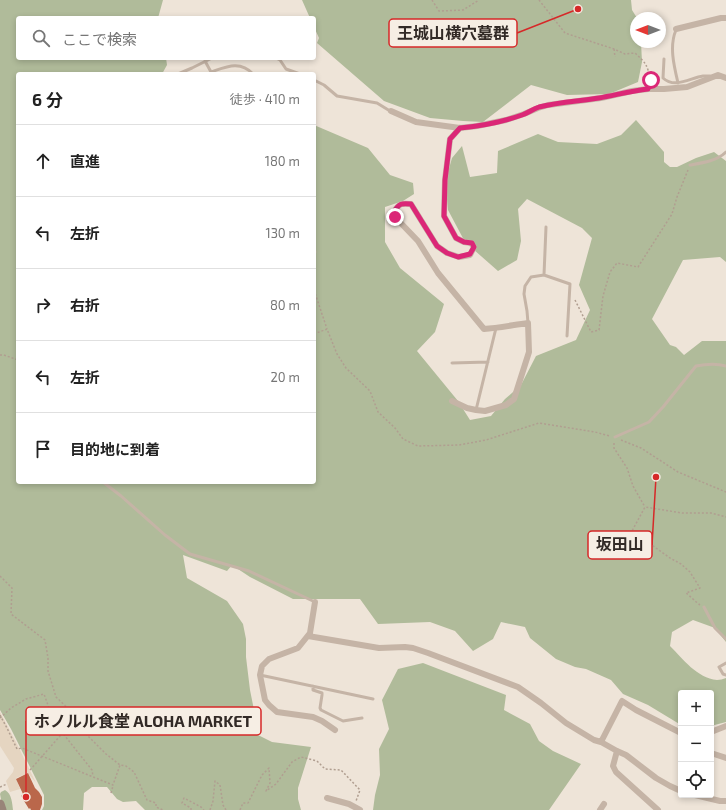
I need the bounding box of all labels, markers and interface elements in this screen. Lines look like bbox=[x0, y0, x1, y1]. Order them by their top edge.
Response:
north arrow bbox=[630, 12, 666, 48]
search box bbox=[16, 16, 316, 60]
callout: 王城山横穴墓群 bbox=[389, 19, 517, 47]
text: 王城山横穴墓群 bbox=[397, 23, 509, 42]
icon: search bbox=[30, 27, 52, 49]
text: ここで検索 bbox=[62, 30, 137, 48]
route start bbox=[642, 71, 660, 89]
text: 6 分 bbox=[32, 89, 63, 109]
text: 徒歩 · 410 m bbox=[230, 91, 300, 107]
icon: ahead bbox=[32, 150, 54, 172]
text: 直進 bbox=[70, 152, 100, 170]
text: 180 m bbox=[265, 153, 300, 169]
route end bbox=[386, 208, 404, 226]
icon: left bbox=[32, 222, 54, 244]
text: 左折 bbox=[70, 224, 100, 242]
text: 130 m bbox=[265, 225, 300, 241]
icon: right bbox=[32, 294, 54, 316]
text: 右折 bbox=[70, 296, 100, 314]
text: 80 m bbox=[270, 297, 300, 313]
icon: left bbox=[32, 366, 54, 388]
text: 左折 bbox=[70, 368, 100, 386]
text: 20 m bbox=[271, 369, 300, 385]
icon: arrive bbox=[32, 438, 54, 460]
text: 目的地に到着 bbox=[70, 440, 160, 458]
callout: 坂田山 bbox=[588, 531, 652, 559]
text: 坂田山 bbox=[596, 534, 644, 553]
map controls bbox=[678, 690, 714, 798]
button: + bbox=[678, 690, 714, 726]
callout: ホノルル食堂 ALOHA MARKET bbox=[26, 707, 261, 735]
text: ホノルル食堂 ALOHA MARKET bbox=[34, 711, 252, 730]
button: − bbox=[678, 726, 714, 762]
button: locate bbox=[678, 762, 714, 798]

